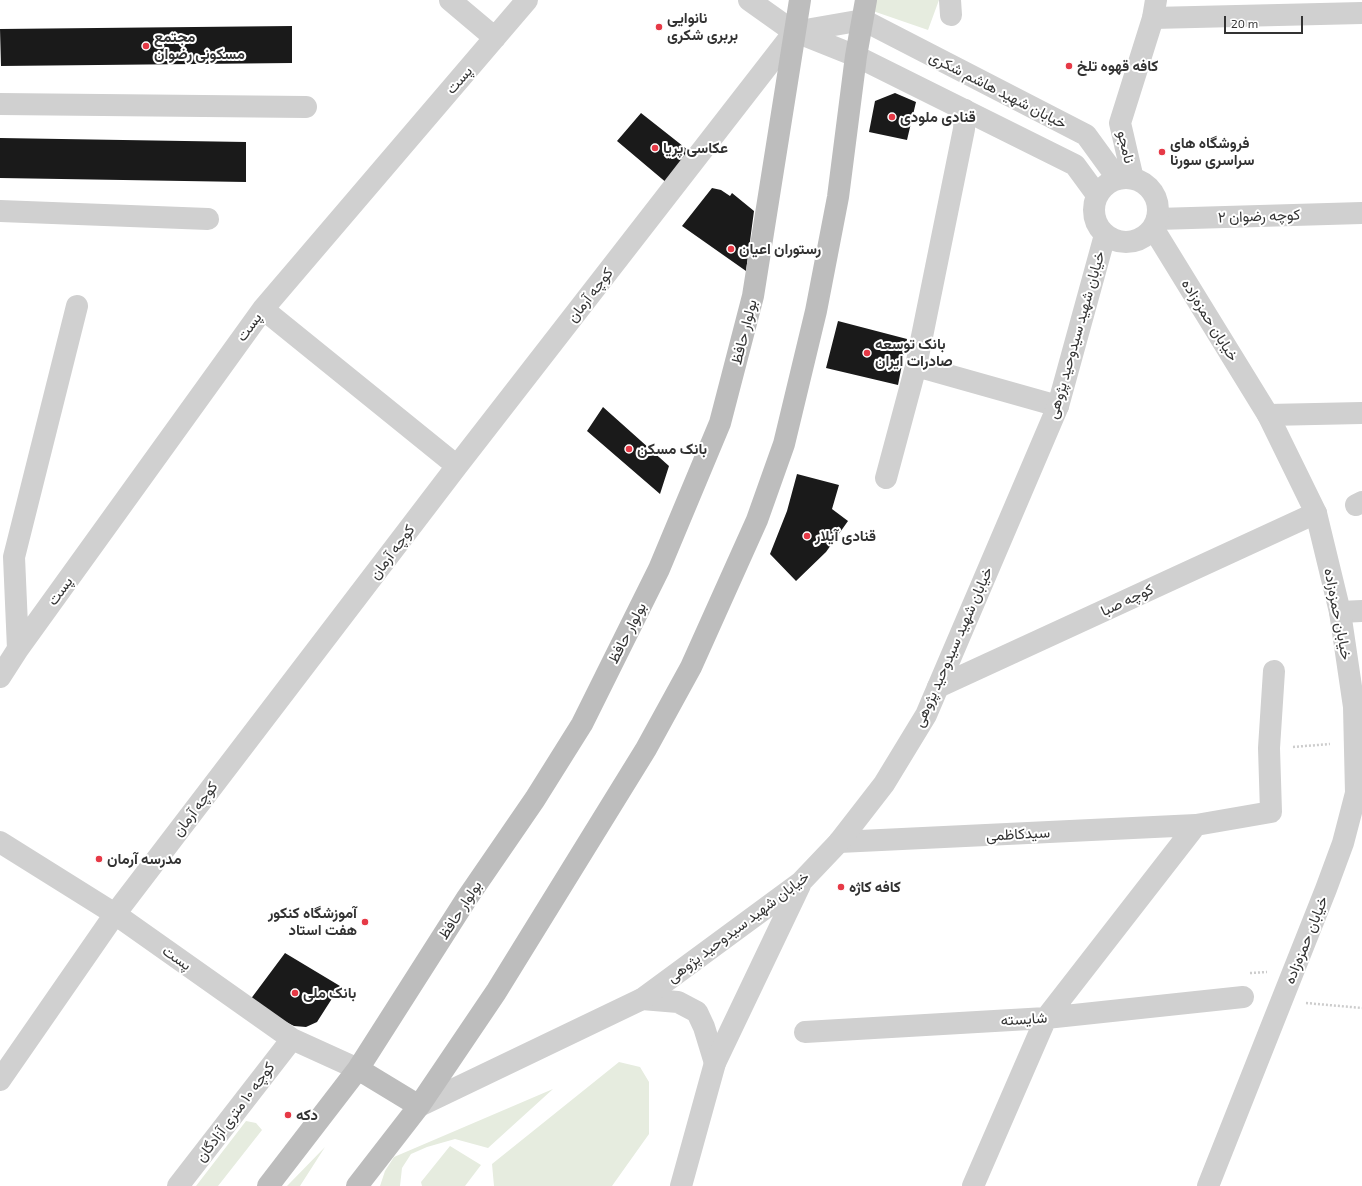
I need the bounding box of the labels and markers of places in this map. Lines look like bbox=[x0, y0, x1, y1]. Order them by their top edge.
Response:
place label: نانوایی بربری شکری bbox=[667, 9, 738, 44]
marker: نانوایی بربری شکری bbox=[654, 22, 664, 32]
place label: مجتمع مسکونی رضوان bbox=[154, 28, 245, 63]
marker: مجتمع مسکونی رضوان bbox=[141, 41, 151, 51]
place label: کافه قهوه تلخ bbox=[1077, 57, 1158, 75]
marker: کافه قهوه تلخ bbox=[1064, 61, 1074, 71]
place label: قنادی ملودی bbox=[900, 108, 976, 126]
marker: قنادی ملودی bbox=[887, 112, 897, 122]
place label: فروشگاه های سراسری سورنا bbox=[1170, 134, 1254, 169]
place label: عکاسی پریا bbox=[663, 139, 728, 157]
marker: عکاسی پریا bbox=[650, 143, 660, 153]
marker: فروشگاه های سراسری سورنا bbox=[1157, 147, 1167, 157]
place label: رستوران اعیان bbox=[739, 240, 821, 258]
marker: رستوران اعیان bbox=[726, 244, 736, 254]
place label: بانک توسعه صادرات ایران bbox=[875, 335, 953, 370]
marker: بانک توسعه صادرات ایران bbox=[862, 348, 872, 358]
place label: بانک مسکن bbox=[637, 440, 707, 458]
marker: بانک مسکن bbox=[624, 444, 634, 454]
place label: قنادی آیلار bbox=[815, 527, 876, 545]
marker: قنادی آیلار bbox=[802, 531, 812, 541]
place label: مدرسه آرمان bbox=[107, 850, 182, 868]
marker: مدرسه آرمان bbox=[94, 854, 104, 864]
place label: کافه کاژه bbox=[849, 878, 901, 896]
marker: کافه کاژه bbox=[836, 882, 846, 892]
place label: آموزشگاه کنکور هفت استاد bbox=[268, 904, 357, 939]
marker: آموزشگاه کنکور هفت استاد bbox=[360, 917, 370, 927]
place label: بانک ملی bbox=[303, 984, 356, 1002]
marker: بانک ملی bbox=[290, 988, 300, 998]
place label: دکه bbox=[296, 1106, 318, 1124]
marker: دکه bbox=[283, 1110, 293, 1120]

